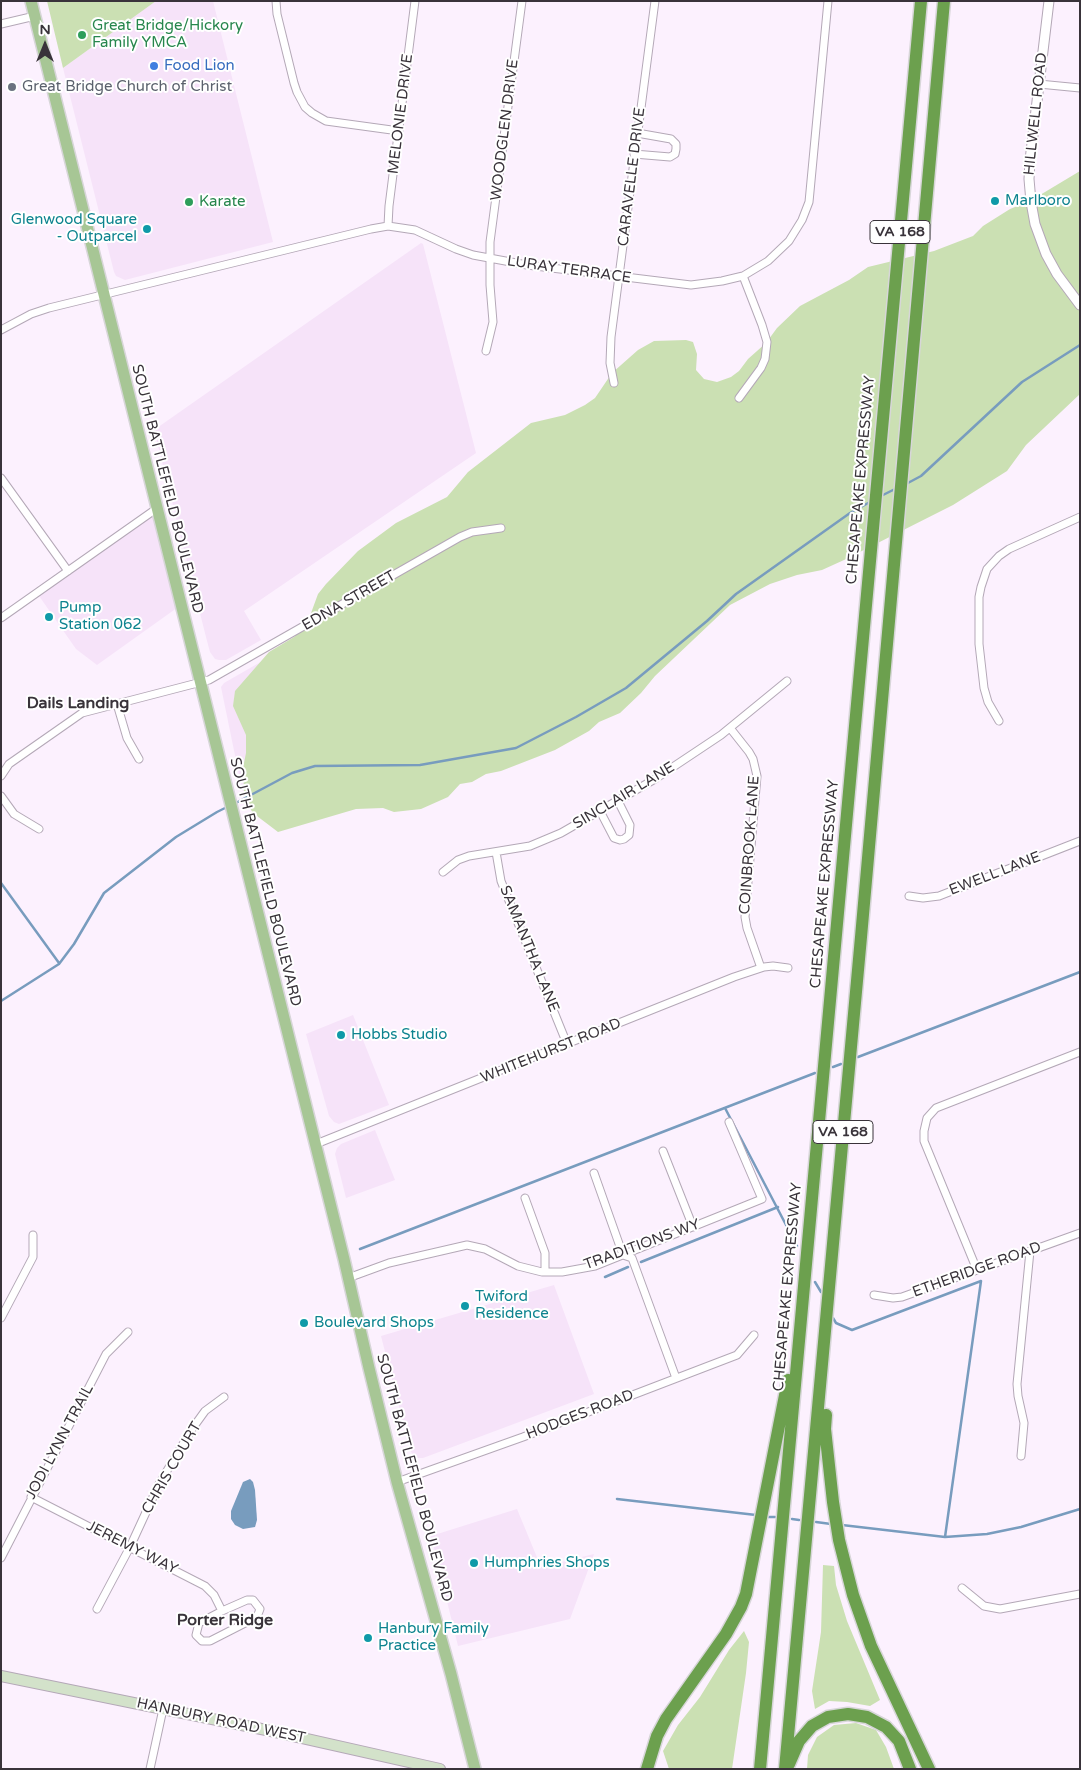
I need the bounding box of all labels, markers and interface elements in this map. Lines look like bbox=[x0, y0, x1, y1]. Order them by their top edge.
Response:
place label: Great Bridge/Hickory Family YMCA bbox=[92, 17, 243, 52]
north arrow bbox=[20, 20, 70, 70]
text: N bbox=[39, 21, 51, 38]
marker: Great Bridge/Hickory Family YMCA bbox=[76, 29, 88, 41]
street label: HILLWELL ROAD bbox=[1021, 52, 1051, 176]
street label: MELONIE DRIVE bbox=[385, 53, 417, 175]
place label: Food Lion bbox=[164, 57, 235, 75]
street label: WOODGLEN DRIVE bbox=[487, 58, 523, 202]
marker: Food Lion bbox=[148, 60, 160, 72]
place label: Great Bridge Church of Christ bbox=[22, 78, 232, 96]
marker: Great Bridge Church of Christ bbox=[6, 81, 18, 93]
street label: CARAVELLE DRIVE bbox=[615, 107, 649, 247]
place label: Marlboro bbox=[1005, 192, 1071, 210]
place label: Karate bbox=[199, 193, 246, 211]
marker: Marlboro bbox=[989, 195, 1001, 207]
marker: Karate bbox=[183, 196, 195, 208]
place label: Glenwood Square - Outparcel bbox=[11, 211, 137, 246]
road number: VA 168 bbox=[870, 220, 930, 243]
marker: Glenwood Square - Outparcel bbox=[141, 223, 153, 235]
street label: LURAY TERRACE bbox=[506, 252, 632, 288]
street label: SOUTH BATTLEFIELD BOULEVARD bbox=[127, 363, 207, 615]
street label: CHESAPEAKE EXPRESSWAY bbox=[843, 375, 879, 585]
street label: EDNA STREET bbox=[299, 567, 399, 635]
place label: Pump Station 062 bbox=[59, 599, 142, 634]
marker: Pump Station 062 bbox=[43, 611, 55, 623]
district label: Dails Landing bbox=[27, 694, 129, 714]
street label: SOUTH BATTLEFIELD BOULEVARD bbox=[225, 756, 305, 1008]
street label: SINCLAIR LANE bbox=[570, 759, 678, 833]
street label: COINBROOK LANE bbox=[736, 775, 764, 915]
street label: CHESAPEAKE EXPRESSWAY bbox=[807, 779, 843, 989]
street label: EWELL LANE bbox=[947, 848, 1043, 900]
street label: SAMANTHA LANE bbox=[495, 883, 563, 1015]
street label: WHITEHURST ROAD bbox=[478, 1015, 624, 1087]
place label: Hobbs Studio bbox=[351, 1026, 447, 1044]
marker: Hobbs Studio bbox=[335, 1029, 347, 1041]
road number: VA 168 bbox=[813, 1120, 873, 1144]
street label: CHESAPEAKE EXPRESSWAY bbox=[770, 1182, 806, 1392]
street label: TRADITIONS WY bbox=[581, 1216, 703, 1274]
street label: ETHERIDGE ROAD bbox=[910, 1238, 1044, 1302]
place label: Twiford Residence bbox=[475, 1288, 549, 1323]
marker: Twiford Residence bbox=[459, 1300, 471, 1312]
place label: Boulevard Shops bbox=[314, 1314, 434, 1332]
marker: Boulevard Shops bbox=[298, 1317, 310, 1329]
street label: SOUTH BATTLEFIELD BOULEVARD bbox=[372, 1352, 456, 1604]
street label: JODI LYNN TRAIL bbox=[22, 1382, 98, 1502]
street label: HODGES ROAD bbox=[524, 1386, 636, 1444]
street label: CHRIS COURT bbox=[138, 1419, 206, 1517]
street label: JEREMY WAY bbox=[83, 1517, 181, 1579]
place label: Humphries Shops bbox=[484, 1554, 610, 1572]
marker: Humphries Shops bbox=[468, 1557, 480, 1569]
district label: Porter Ridge bbox=[177, 1611, 273, 1631]
place label: Hanbury Family Practice bbox=[378, 1620, 489, 1655]
marker: Hanbury Family Practice bbox=[362, 1632, 374, 1644]
street label: HANBURY ROAD WEST bbox=[135, 1694, 307, 1748]

